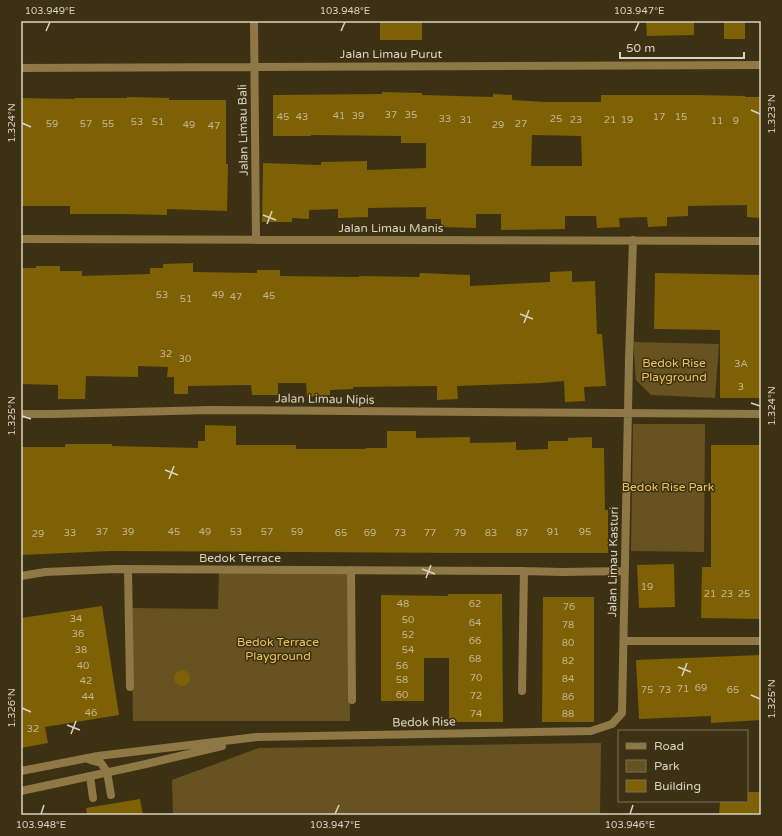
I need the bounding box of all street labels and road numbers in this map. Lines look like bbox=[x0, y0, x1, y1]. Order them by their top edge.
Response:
street label: Jalan Limau Purut bbox=[340, 47, 443, 61]
street label: Jalan Limau Bali bbox=[235, 84, 251, 176]
street label: Jalan Limau Manis bbox=[339, 221, 444, 235]
street label: Jalan Limau Nipis bbox=[275, 391, 375, 407]
street label: Jalan Limau Kasturi bbox=[605, 507, 621, 617]
street label: Bedok Terrace bbox=[199, 551, 281, 565]
street label: Bedok Rise bbox=[392, 714, 456, 730]

